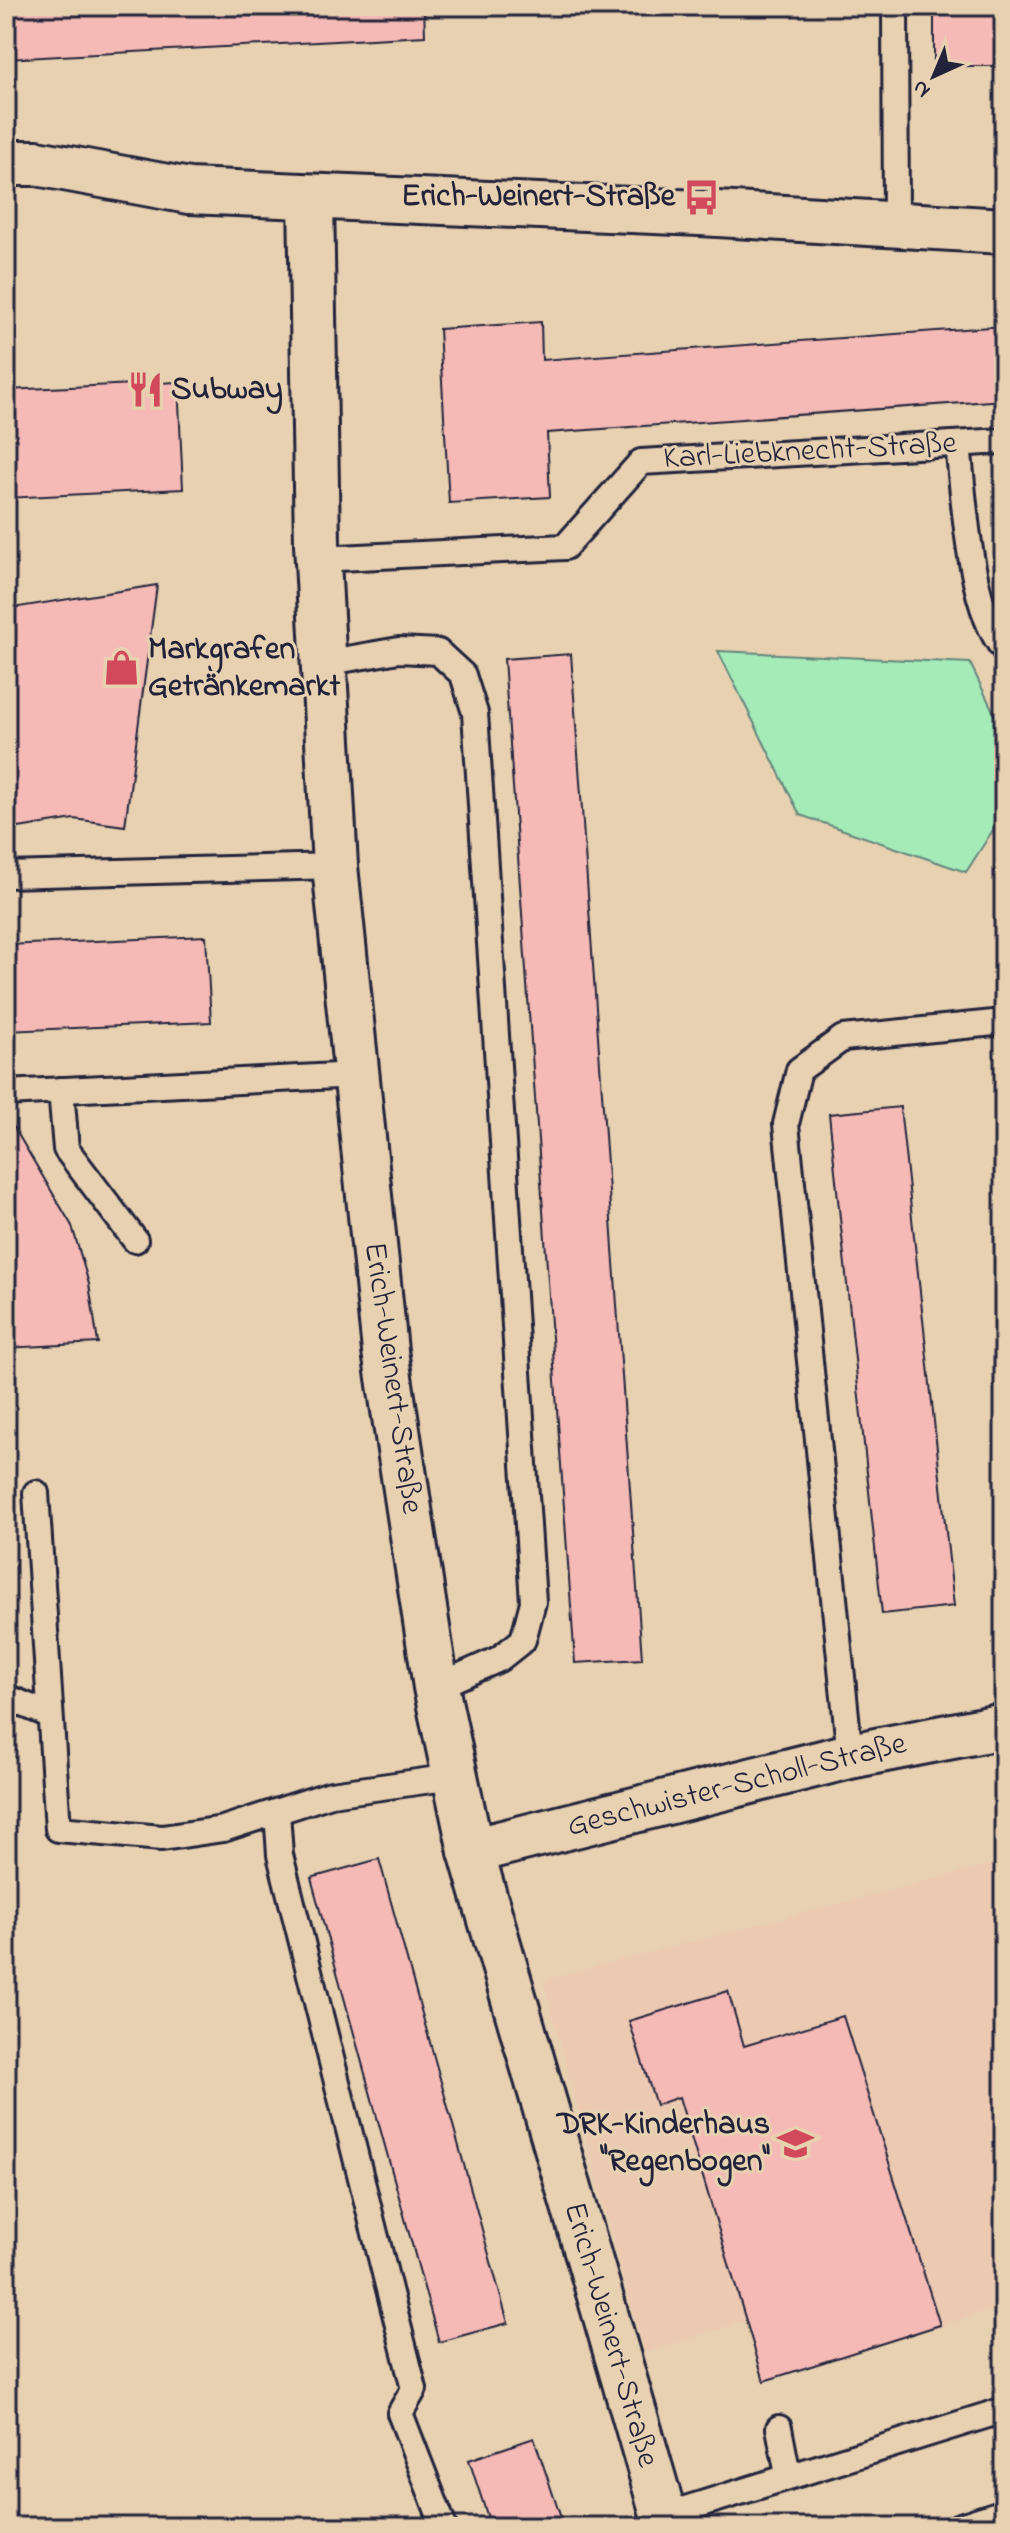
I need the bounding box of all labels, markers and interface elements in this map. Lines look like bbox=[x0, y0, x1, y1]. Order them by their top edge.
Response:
north arrow bbox=[894, 36, 974, 116]
text: N bbox=[906, 72, 939, 105]
place label: Erich-Weinert-Straße bbox=[401, 174, 677, 221]
bus stop icon: Erich-Weinert-Straße bbox=[682, 178, 720, 216]
place label: Subway bbox=[171, 367, 283, 415]
restaurant icon: Subway bbox=[126, 371, 164, 409]
street label: Karl-Liebknecht-Straße bbox=[662, 421, 959, 483]
place label: Markgrafen Getränkemarkt bbox=[148, 627, 340, 711]
shop icon: Markgrafen Getränkemarkt bbox=[103, 649, 141, 687]
street label: Erich-Weinert-Straße bbox=[350, 1239, 434, 1517]
street label: Geschwister-Scholl-Straße bbox=[562, 1721, 912, 1851]
place label: DRK-Kinderhaus "Regenbogen" bbox=[555, 2102, 770, 2187]
school or university icon: DRK-Kinderhaus "Regenbogen" bbox=[777, 2124, 815, 2162]
street label: Erich-Weinert-Straße bbox=[550, 2197, 670, 2474]

